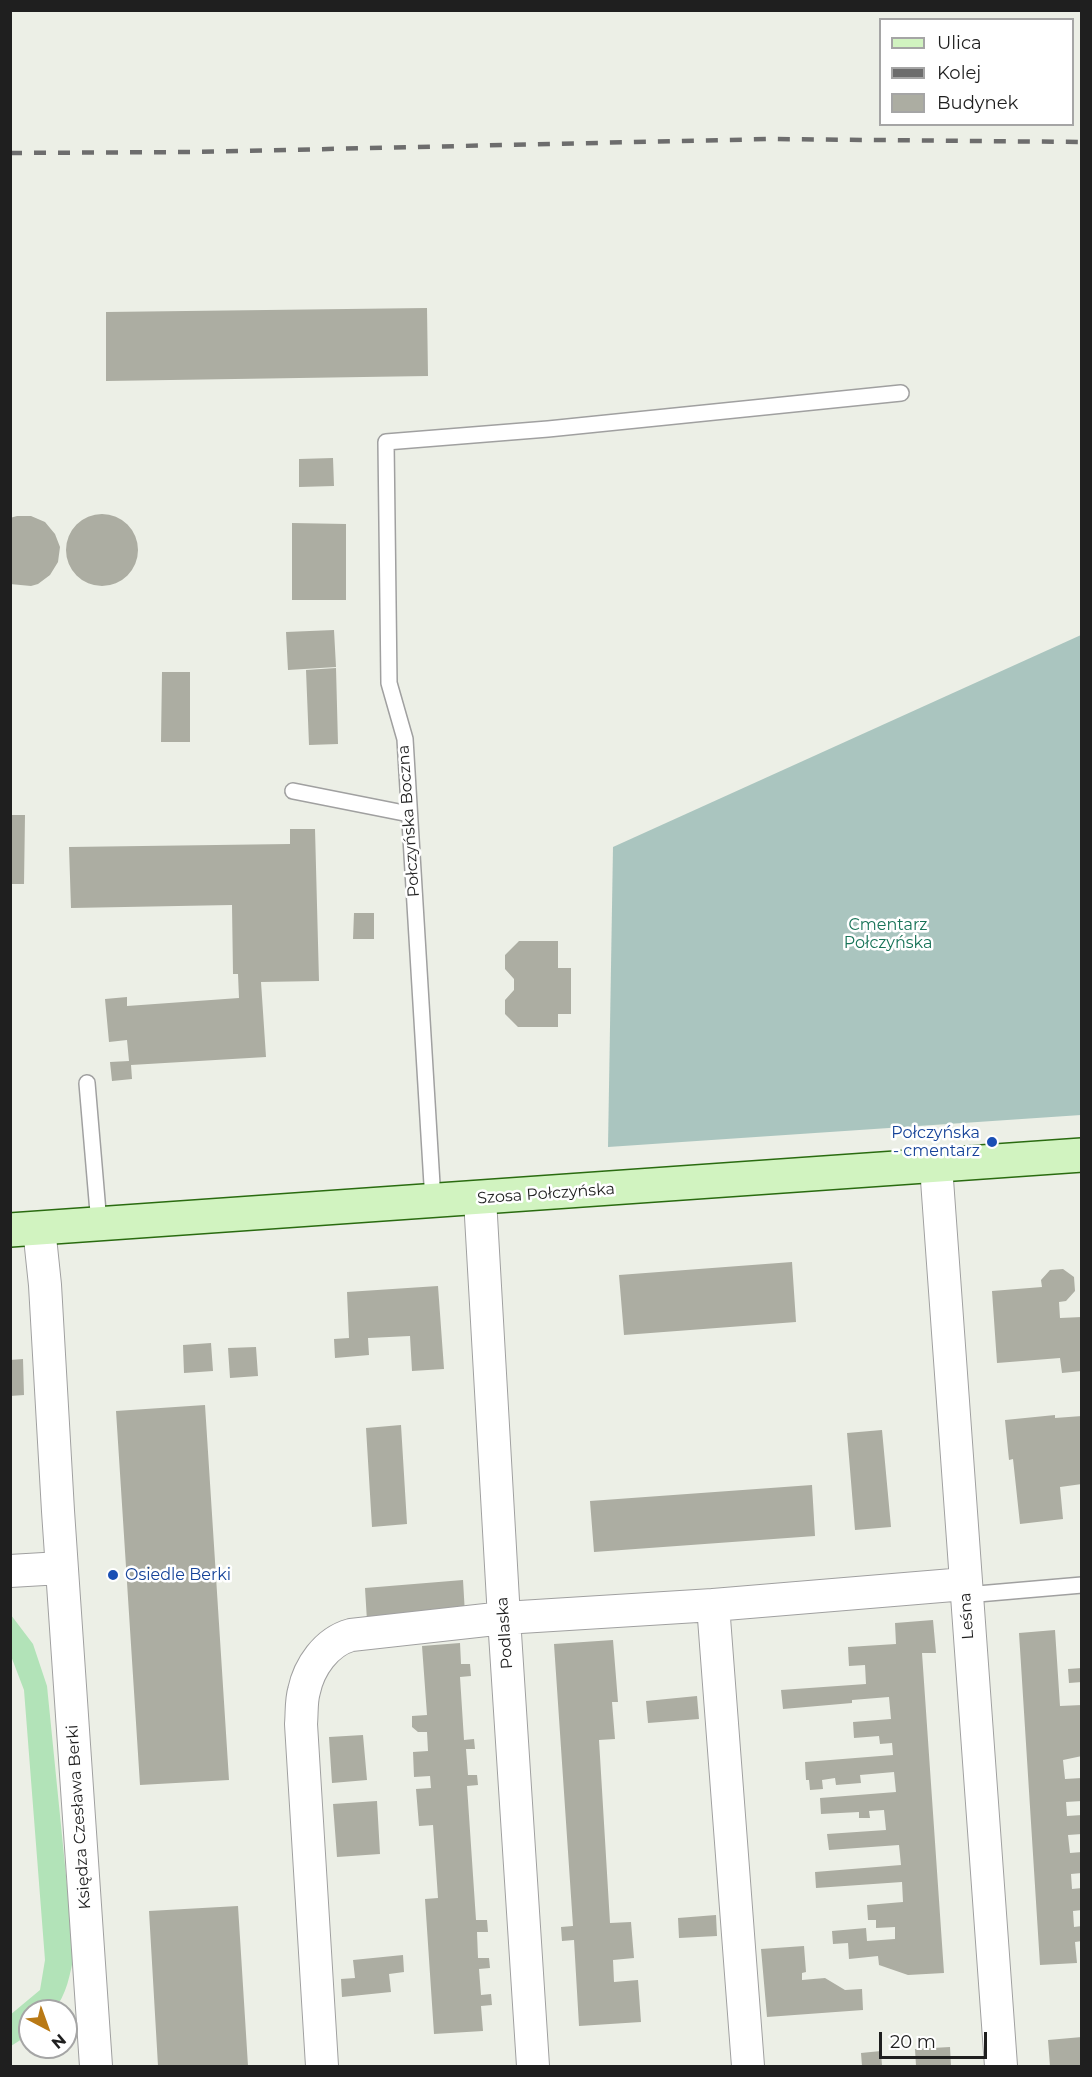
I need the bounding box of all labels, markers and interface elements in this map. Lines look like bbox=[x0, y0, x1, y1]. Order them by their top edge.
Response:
legend bbox=[879, 18, 1074, 126]
text: Ulica bbox=[937, 32, 982, 54]
text: Kolej bbox=[937, 62, 981, 84]
text: Budynek bbox=[937, 92, 1018, 114]
street label: Połczyńska Boczna bbox=[394, 744, 424, 898]
park label: Cmentarz Połczyńska bbox=[844, 915, 932, 953]
place label: Połczyńska - cmentarz bbox=[891, 1123, 980, 1161]
marker: Połczyńska - cmentarz bbox=[985, 1135, 999, 1149]
street label: Szosa Połczyńska bbox=[476, 1180, 616, 1208]
place label: Osiedle Berki bbox=[125, 1565, 231, 1585]
marker: Osiedle Berki bbox=[106, 1568, 120, 1582]
street label: Leśna bbox=[956, 1592, 978, 1640]
street label: Podlaska bbox=[493, 1596, 517, 1670]
street label: Księdza Czesława Berki bbox=[63, 1724, 95, 1910]
north arrow bbox=[18, 1999, 78, 2059]
scale bar bbox=[882, 2020, 990, 2058]
text: N bbox=[48, 2030, 70, 2053]
text: 20 m bbox=[890, 2031, 936, 2053]

